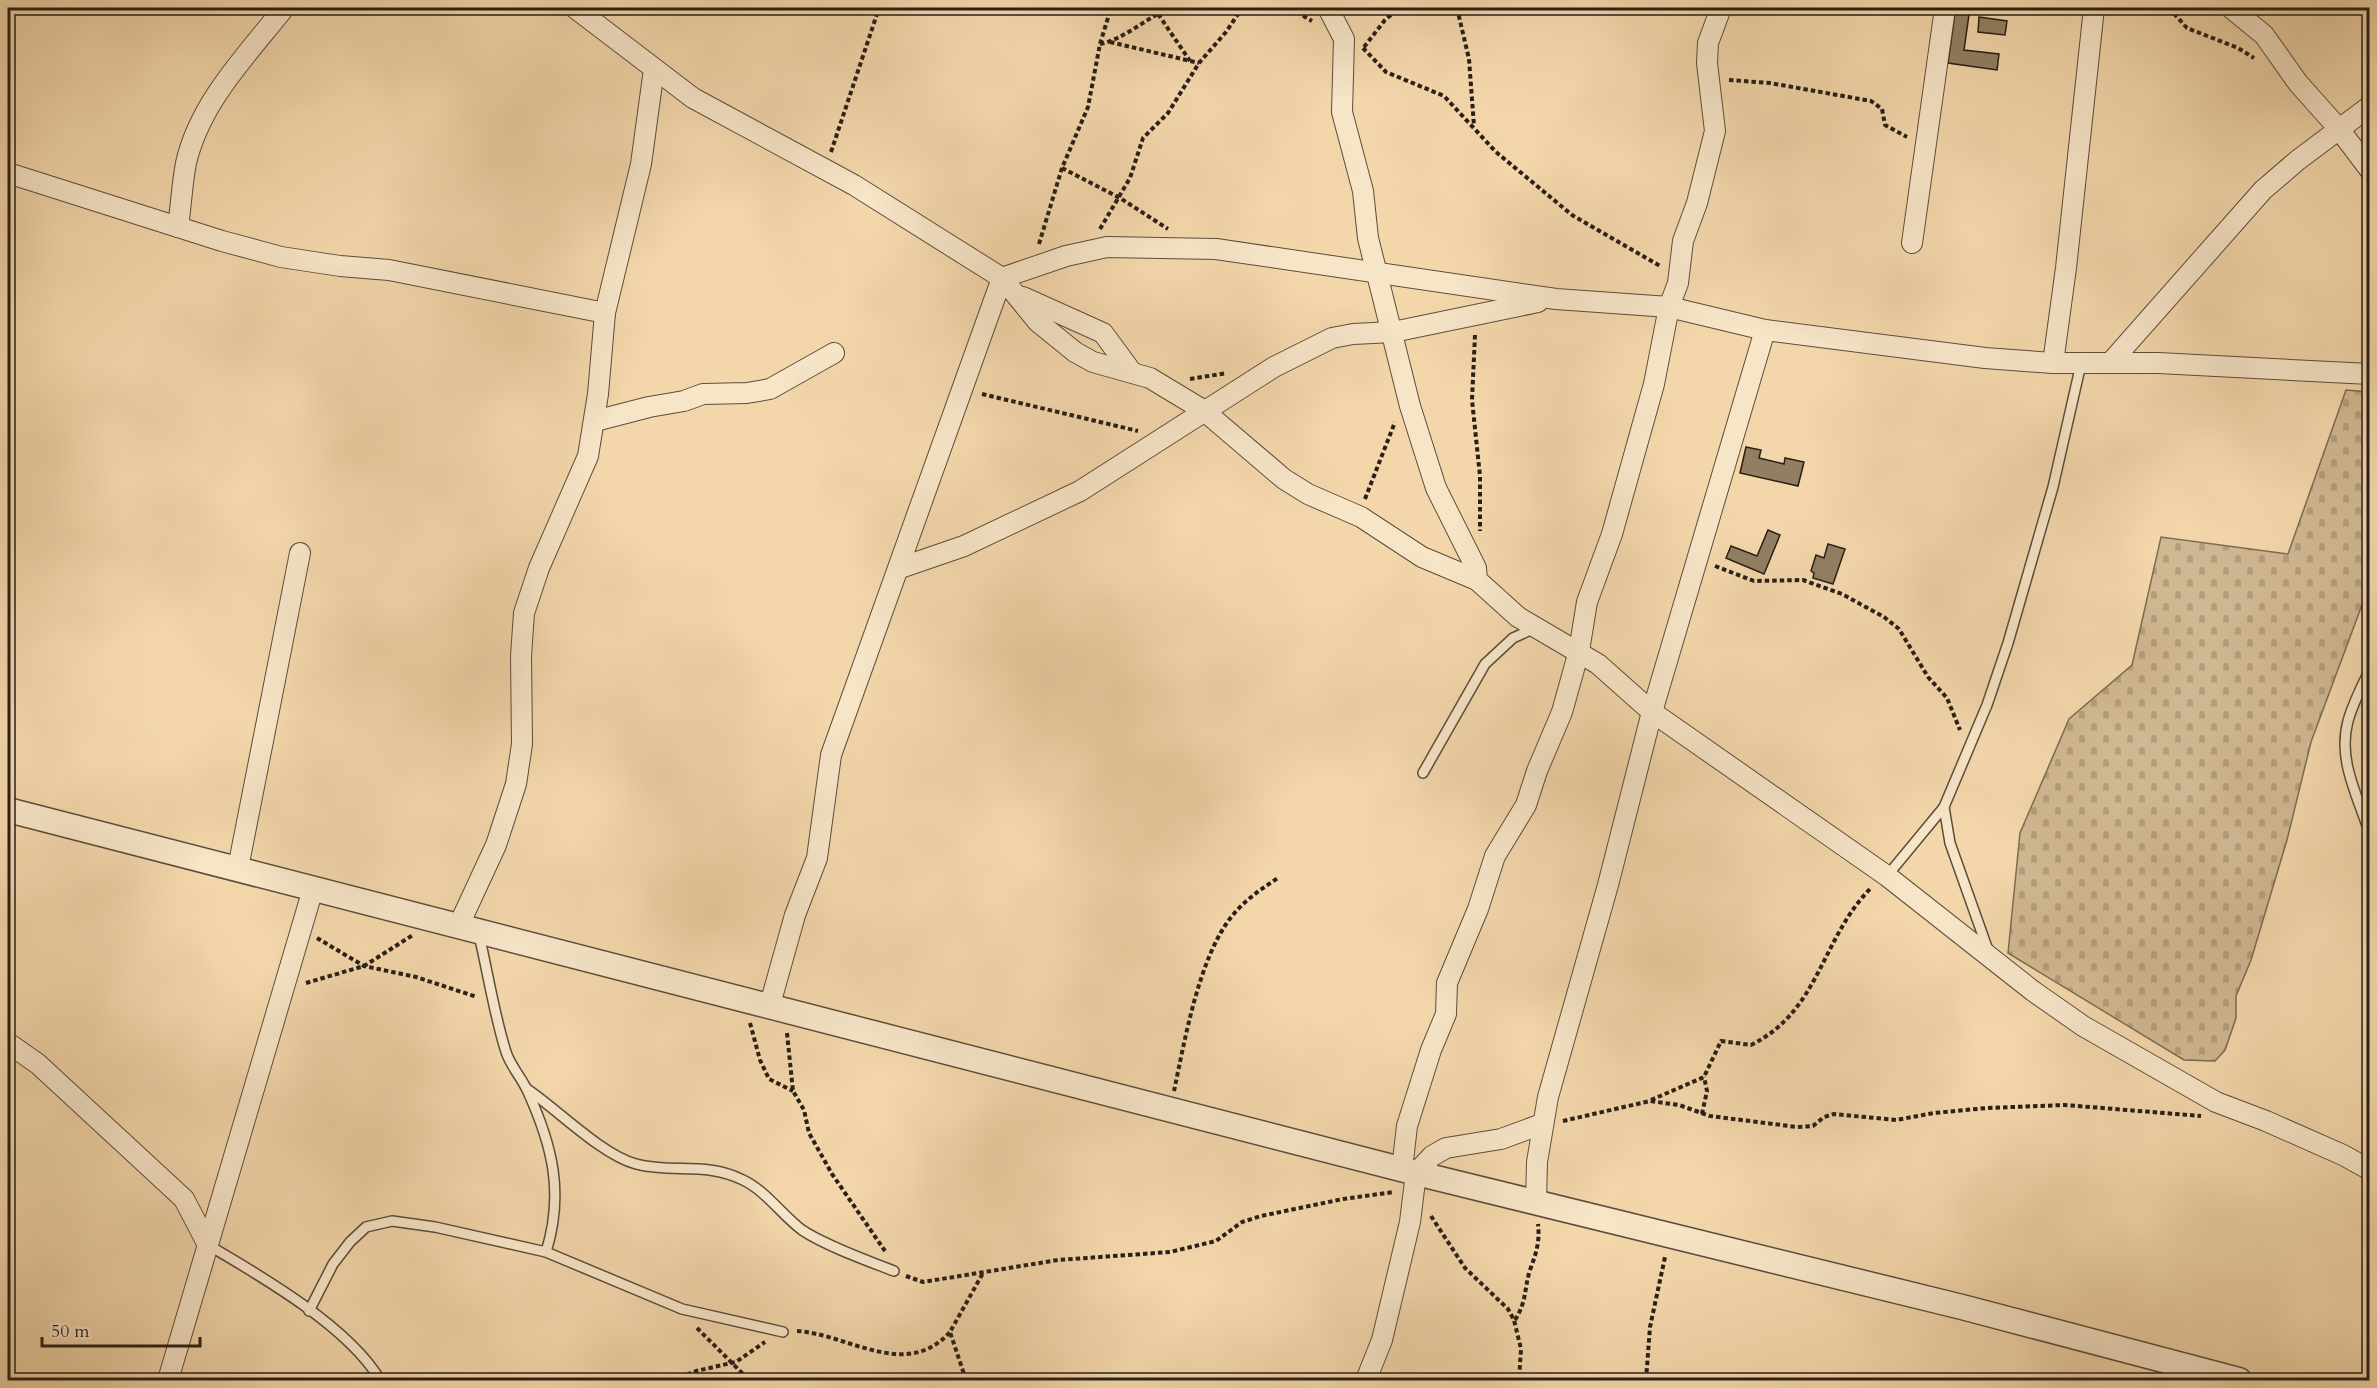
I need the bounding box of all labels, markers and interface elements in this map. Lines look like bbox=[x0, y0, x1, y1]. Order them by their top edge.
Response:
scale bar bbox=[42, 1310, 200, 1348]
text: 50 m bbox=[51, 1319, 90, 1344]

